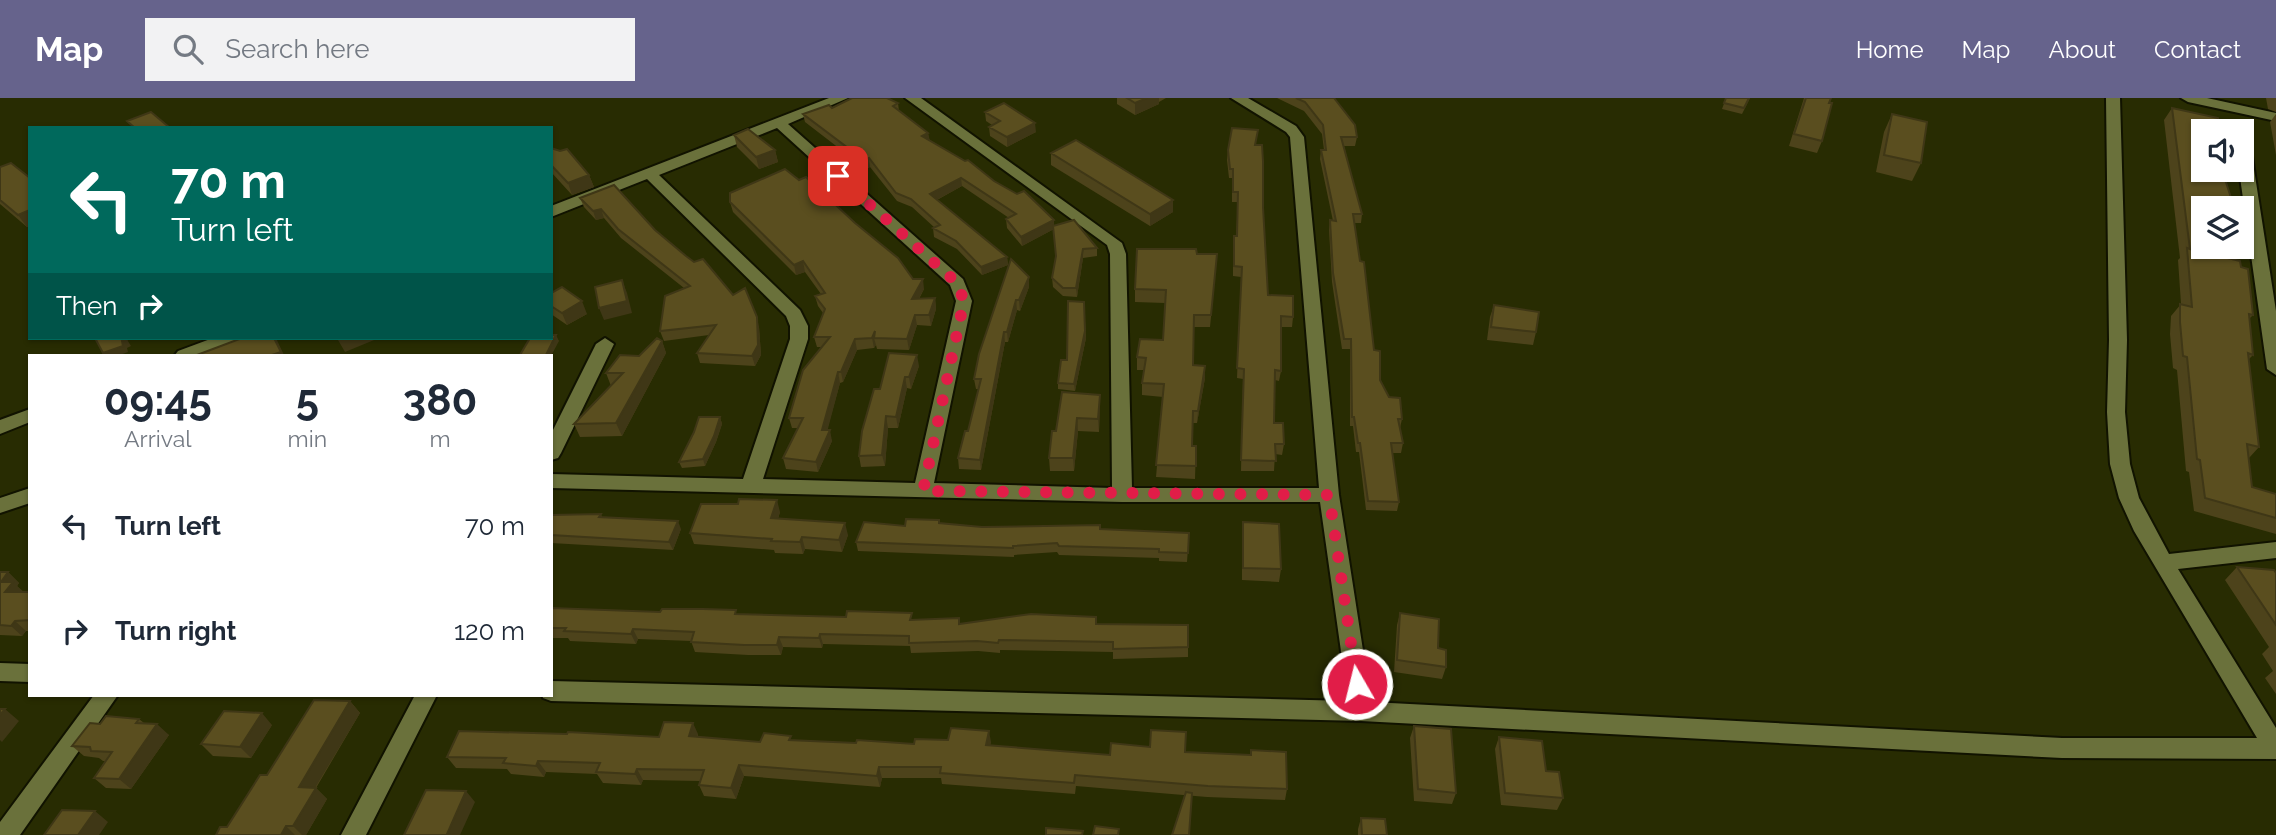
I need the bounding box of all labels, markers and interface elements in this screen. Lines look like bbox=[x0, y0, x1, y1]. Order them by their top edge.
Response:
search box bbox=[145, 18, 635, 81]
text: Map bbox=[35, 30, 103, 69]
icon: search bbox=[169, 30, 207, 68]
text: Search here bbox=[225, 34, 370, 64]
text: Home bbox=[1856, 35, 1924, 64]
text: Map bbox=[1962, 35, 2010, 64]
text: About bbox=[2048, 35, 2116, 64]
text: Contact bbox=[2154, 35, 2241, 64]
map controls bbox=[2191, 119, 2254, 259]
button: sound bbox=[2191, 119, 2254, 182]
pin bbox=[808, 146, 868, 206]
text: 70 m bbox=[171, 152, 286, 209]
icon: left bbox=[56, 154, 147, 245]
icon: arrive bbox=[819, 157, 857, 195]
button: layers bbox=[2191, 196, 2254, 259]
text: Turn left bbox=[171, 211, 293, 248]
icon: right bbox=[131, 287, 169, 325]
text: Then bbox=[56, 291, 117, 321]
text: 09:45 bbox=[104, 376, 212, 425]
text: 5 bbox=[296, 376, 319, 425]
text: 380 bbox=[403, 376, 477, 425]
text: Arrival bbox=[124, 425, 191, 452]
text: min bbox=[288, 425, 327, 452]
text: m bbox=[429, 425, 451, 452]
icon: left bbox=[56, 507, 94, 545]
text: Turn left bbox=[115, 511, 221, 541]
text: 70 m bbox=[465, 511, 525, 541]
icon: right bbox=[56, 612, 94, 650]
text: Turn right bbox=[115, 616, 236, 646]
text: 120 m bbox=[454, 616, 525, 646]
position arrow bbox=[1320, 647, 1394, 721]

